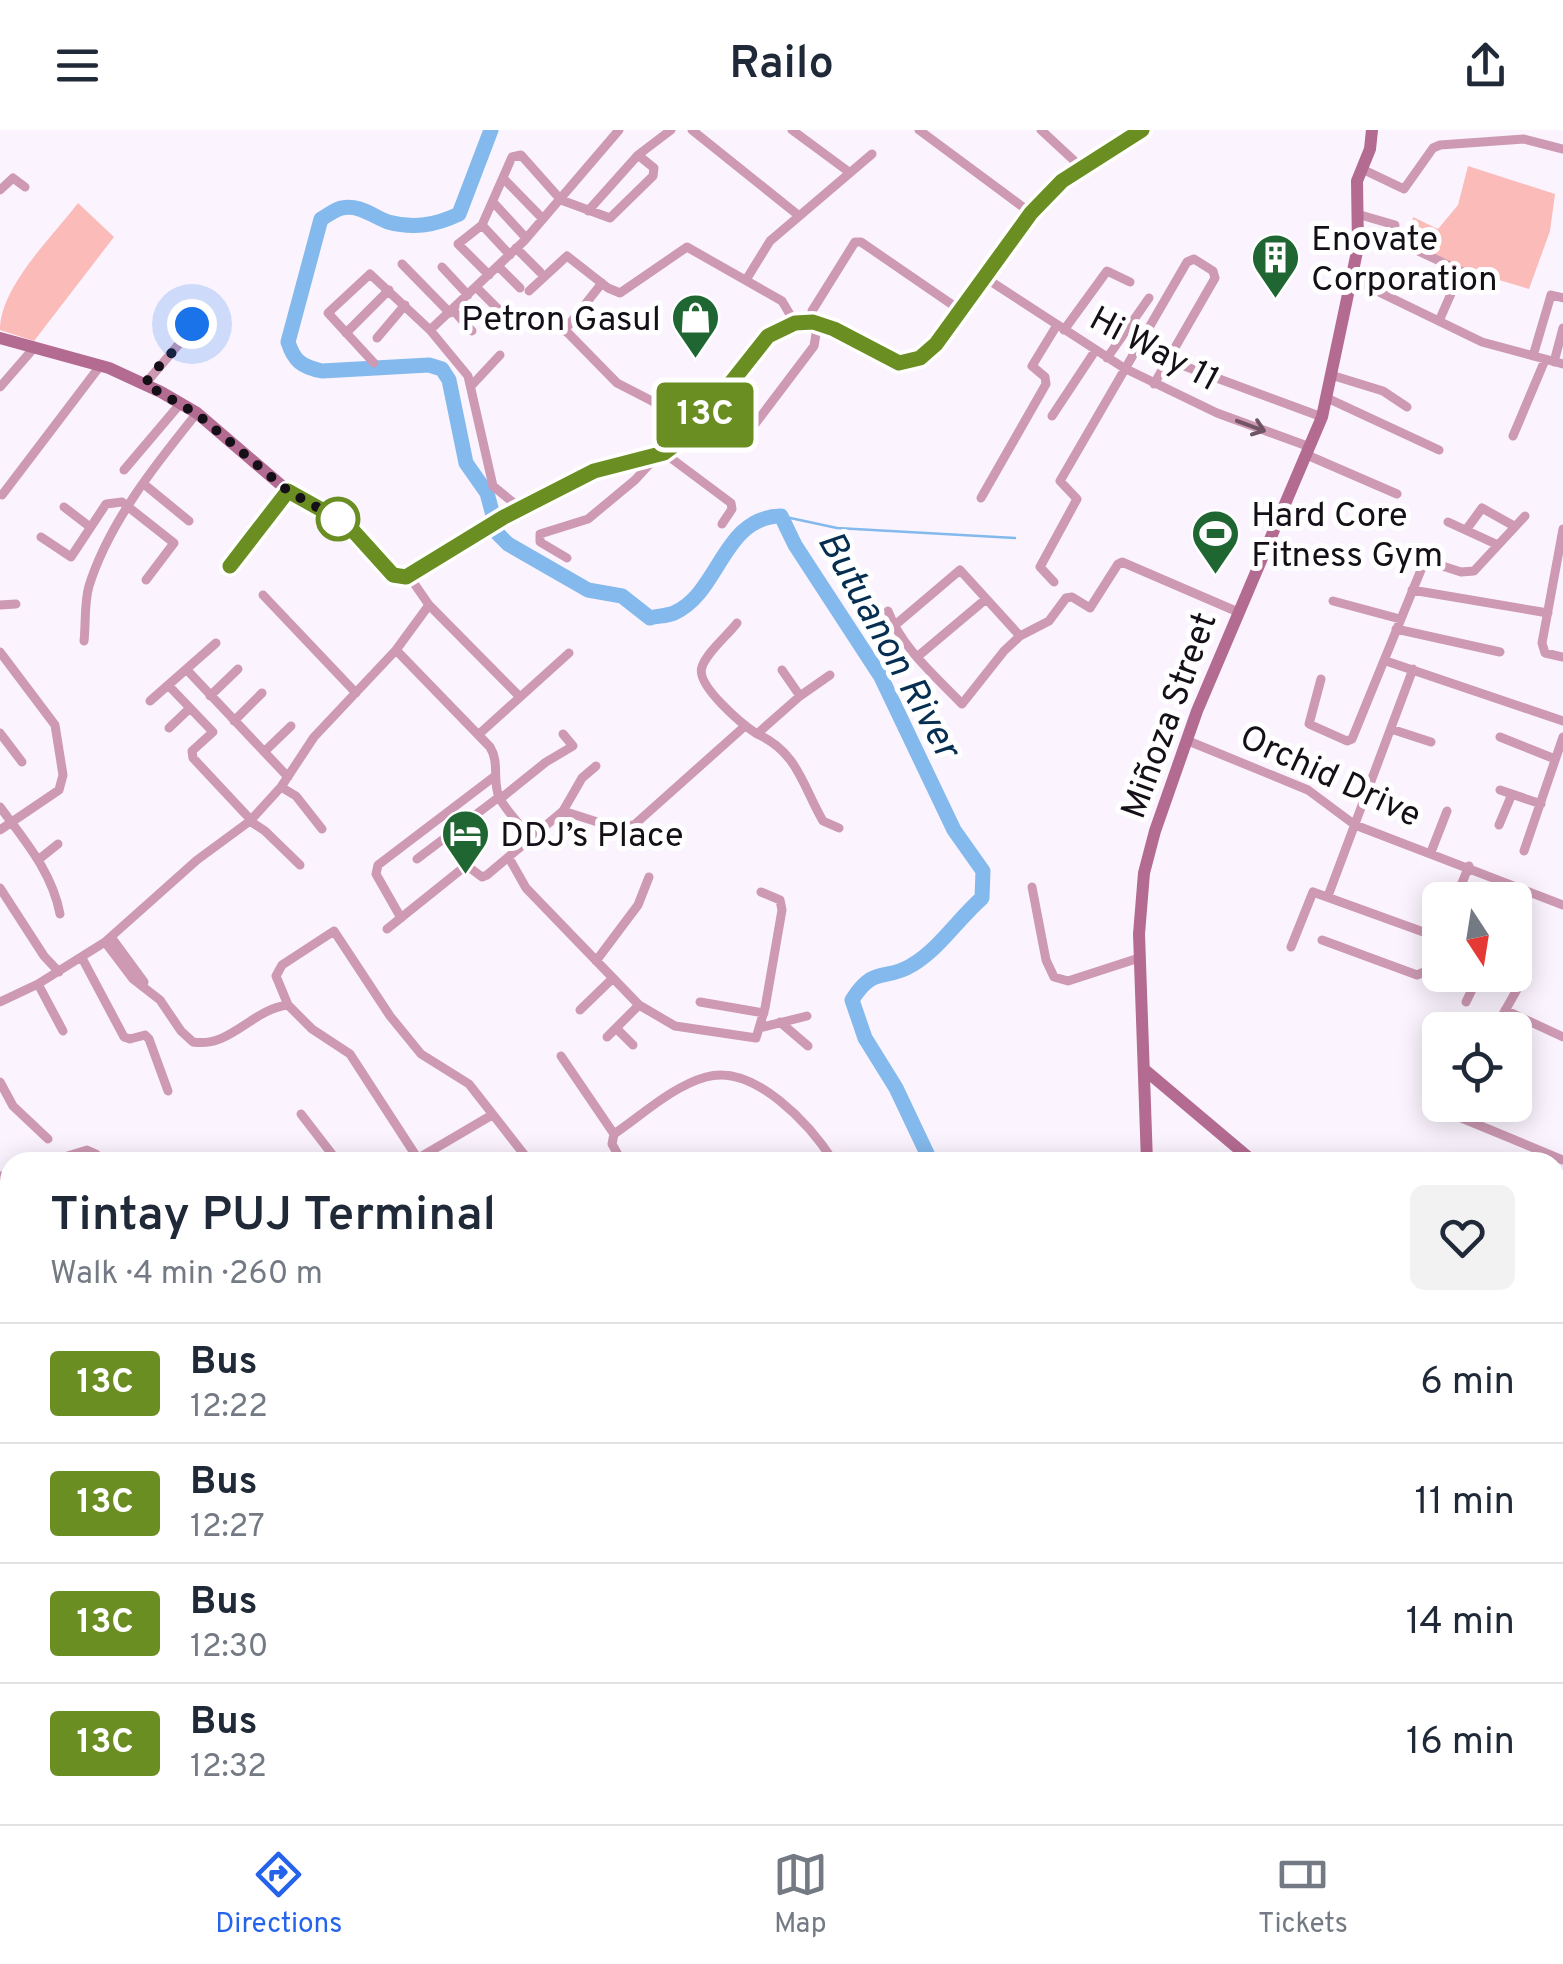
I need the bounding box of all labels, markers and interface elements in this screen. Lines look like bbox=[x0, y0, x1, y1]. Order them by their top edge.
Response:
text: Railo bbox=[729, 37, 834, 94]
icon: menu bbox=[50, 38, 105, 93]
icon: share bbox=[1458, 38, 1513, 93]
place label: Enovate Corporation bbox=[1311, 219, 1498, 303]
building icon: Enovate Corporation bbox=[1250, 232, 1302, 300]
shop icon: Petron Gasul bbox=[670, 292, 722, 360]
street label: Hi Way 11 bbox=[1081, 298, 1226, 403]
your location bbox=[167, 299, 217, 349]
place label: Petron Gasul bbox=[461, 299, 661, 343]
line badge: 13C bbox=[648, 382, 762, 448]
text: 13C bbox=[677, 393, 733, 437]
one-way arrow bbox=[1235, 419, 1267, 437]
place label: Hard Core Fitness Gym bbox=[1251, 495, 1443, 579]
unlabelled marker bbox=[317, 498, 359, 540]
sports icon: Hard Core Fitness Gym bbox=[1190, 508, 1242, 576]
water label: Butuanon River bbox=[804, 523, 971, 770]
street label: Miñoza Street bbox=[1113, 607, 1229, 825]
street label: Orchid Drive bbox=[1232, 717, 1428, 839]
hotel icon: DDJ’s Place bbox=[439, 808, 491, 876]
place label: DDJ’s Place bbox=[500, 815, 684, 859]
north arrow bbox=[1422, 882, 1532, 992]
map controls bbox=[1422, 882, 1532, 1122]
button: locate bbox=[1422, 1012, 1532, 1122]
button: heart bbox=[1410, 1185, 1515, 1290]
text: Tintay PUJ Terminal bbox=[50, 1187, 496, 1247]
text: Walk · 4 min · 260 m bbox=[50, 1255, 323, 1295]
text: Bus bbox=[190, 1339, 257, 1388]
text: 6 min bbox=[1420, 1359, 1515, 1408]
text: 13C bbox=[77, 1361, 133, 1405]
text: 12:22 bbox=[190, 1388, 268, 1428]
text: Bus bbox=[190, 1459, 257, 1508]
text: 11 min bbox=[1414, 1479, 1515, 1528]
text: 13C bbox=[77, 1481, 133, 1525]
text: 12:27 bbox=[190, 1508, 265, 1548]
text: Bus bbox=[190, 1579, 257, 1628]
text: 14 min bbox=[1406, 1599, 1515, 1648]
text: 13C bbox=[77, 1601, 133, 1645]
text: 12:30 bbox=[190, 1628, 268, 1668]
text: Bus bbox=[190, 1699, 257, 1748]
text: 16 min bbox=[1406, 1719, 1515, 1768]
text: 13C bbox=[77, 1721, 133, 1765]
text: 12:32 bbox=[190, 1748, 267, 1788]
tab: Directions bbox=[215, 1847, 342, 1943]
tab: Map bbox=[773, 1847, 828, 1943]
tab: Tickets bbox=[1258, 1847, 1348, 1943]

